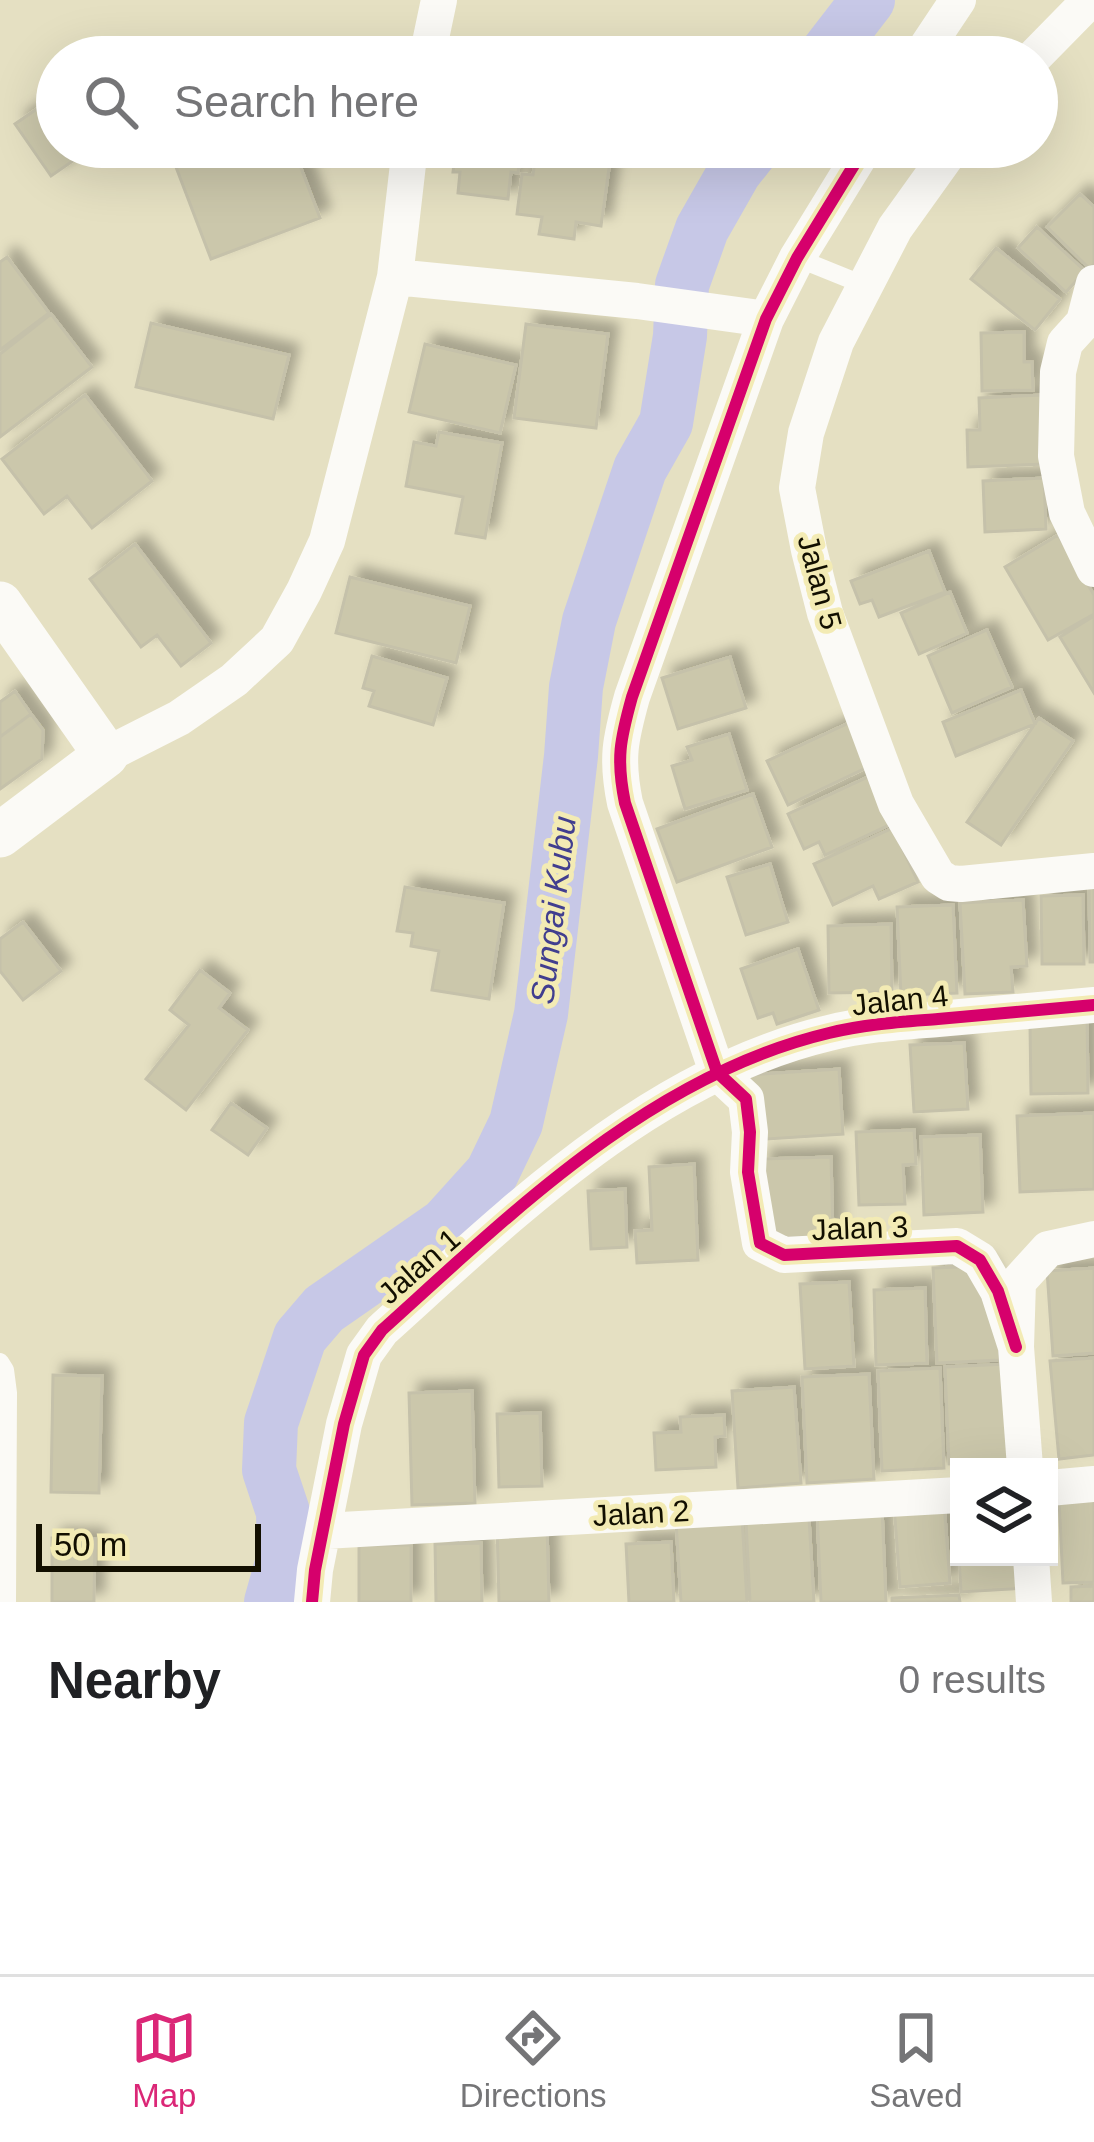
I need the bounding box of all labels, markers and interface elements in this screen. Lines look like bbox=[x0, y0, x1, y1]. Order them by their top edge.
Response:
search box bbox=[36, 36, 1058, 168]
icon: search bbox=[78, 69, 144, 135]
text: Search here bbox=[174, 76, 419, 127]
street label: Jalan 5 bbox=[792, 531, 848, 633]
water label: Sungai Kubu bbox=[523, 814, 583, 1006]
street label: Jalan 4 bbox=[850, 979, 950, 1021]
street label: Jalan 3 bbox=[811, 1210, 909, 1246]
street label: Jalan 1 bbox=[372, 1222, 466, 1310]
map controls bbox=[950, 1458, 1058, 1566]
button: layers bbox=[950, 1458, 1058, 1566]
street label: Jalan 2 bbox=[592, 1494, 690, 1532]
scale bar bbox=[36, 1518, 261, 1571]
text: 50 m bbox=[54, 1526, 127, 1563]
text: Nearby bbox=[48, 1652, 221, 1709]
text: 0 results bbox=[899, 1658, 1046, 1701]
tab: Map bbox=[131, 2005, 197, 2115]
tab: Directions bbox=[460, 2005, 607, 2115]
tab: Saved bbox=[869, 2005, 963, 2115]

